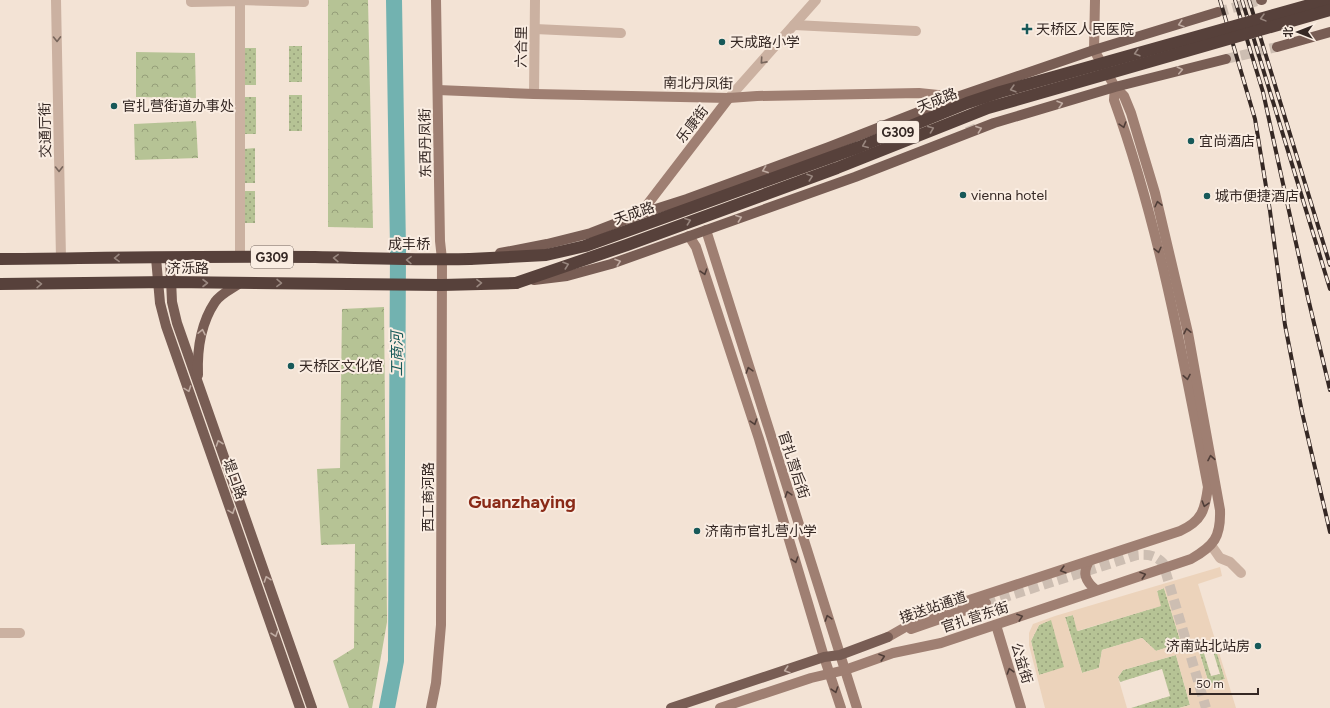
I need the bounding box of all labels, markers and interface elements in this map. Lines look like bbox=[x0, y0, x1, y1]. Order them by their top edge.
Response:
north arrow bbox=[1278, 12, 1318, 52]
one-way arrow bbox=[1259, 13, 1266, 22]
one-way arrow bbox=[1178, 19, 1185, 28]
place label: 天桥区人民医院 bbox=[1036, 21, 1134, 38]
marker: 天桥区人民医院 bbox=[1021, 23, 1033, 35]
street label: 六合里 bbox=[513, 26, 530, 68]
text: 北 bbox=[1282, 27, 1295, 38]
place label: 天成路小学 bbox=[730, 34, 800, 51]
one-way arrow bbox=[53, 36, 61, 42]
marker: 天成路小学 bbox=[717, 37, 727, 47]
one-way arrow bbox=[1134, 48, 1141, 57]
one-way arrow bbox=[760, 56, 767, 63]
one-way arrow bbox=[1177, 67, 1183, 75]
street label: 南北丹凤街 bbox=[663, 74, 733, 93]
one-way arrow bbox=[1009, 84, 1016, 93]
street label: 天成路 bbox=[915, 85, 960, 116]
place label: 官扎营街道办事处 bbox=[122, 98, 234, 115]
one-way arrow bbox=[1057, 100, 1064, 109]
marker: 官扎营街道办事处 bbox=[109, 101, 119, 111]
street label: 交通厅街 bbox=[37, 102, 54, 158]
street label: 乐康街 bbox=[673, 103, 712, 146]
street label: 东西丹凤街 bbox=[416, 108, 435, 178]
road number: G309 bbox=[877, 121, 919, 143]
one-way arrow bbox=[1118, 121, 1127, 128]
one-way arrow bbox=[927, 125, 934, 133]
one-way arrow bbox=[975, 125, 982, 134]
place label: 宜尚酒店 bbox=[1199, 133, 1255, 150]
marker: 宜尚酒店 bbox=[1186, 136, 1196, 146]
one-way arrow bbox=[861, 140, 868, 148]
one-way arrow bbox=[55, 166, 63, 172]
one-way arrow bbox=[762, 166, 769, 174]
one-way arrow bbox=[807, 173, 814, 182]
place label: vienna hotel bbox=[971, 187, 1047, 204]
place label: 城市便捷酒店 bbox=[1215, 188, 1299, 205]
marker: vienna hotel bbox=[958, 190, 968, 200]
marker: 城市便捷酒店 bbox=[1202, 191, 1212, 201]
street label: 天成路 bbox=[612, 199, 657, 228]
one-way arrow bbox=[1154, 201, 1162, 207]
one-way arrow bbox=[735, 215, 742, 223]
one-way arrow bbox=[684, 218, 691, 226]
street label: 成丰桥 bbox=[388, 236, 430, 253]
road number: G309 bbox=[251, 246, 293, 268]
one-way arrow bbox=[1153, 247, 1161, 253]
one-way arrow bbox=[114, 254, 120, 262]
one-way arrow bbox=[333, 254, 339, 262]
one-way arrow bbox=[406, 255, 412, 264]
one-way arrow bbox=[614, 258, 621, 266]
street label: 济泺路 bbox=[167, 260, 209, 277]
one-way arrow bbox=[562, 261, 569, 269]
one-way arrow bbox=[699, 268, 708, 275]
one-way arrow bbox=[202, 279, 208, 287]
one-way arrow bbox=[276, 279, 282, 287]
one-way arrow bbox=[476, 279, 482, 287]
one-way arrow bbox=[36, 280, 42, 288]
one-way arrow bbox=[1184, 328, 1192, 334]
one-way arrow bbox=[198, 329, 206, 335]
water label: 工商河 bbox=[388, 329, 406, 377]
place label: 天桥区文化馆 bbox=[299, 358, 383, 375]
marker: 天桥区文化馆 bbox=[286, 361, 296, 371]
one-way arrow bbox=[745, 367, 754, 374]
one-way arrow bbox=[1182, 373, 1190, 380]
one-way arrow bbox=[184, 385, 192, 392]
one-way arrow bbox=[749, 418, 757, 425]
street label: 官扎营后街 bbox=[775, 429, 812, 501]
one-way arrow bbox=[215, 439, 224, 446]
one-way arrow bbox=[1207, 455, 1216, 462]
street label: 堤口路 bbox=[219, 457, 250, 502]
street label: 西工商河路 bbox=[420, 462, 437, 532]
district label: Guanzhaying bbox=[468, 491, 576, 513]
one-way arrow bbox=[785, 491, 793, 498]
one-way arrow bbox=[1201, 500, 1210, 507]
one-way arrow bbox=[227, 508, 236, 515]
place label: 济南市官扎营小学 bbox=[705, 523, 817, 540]
marker: 济南市官扎营小学 bbox=[692, 526, 702, 536]
one-way arrow bbox=[790, 556, 799, 563]
one-way arrow bbox=[1060, 565, 1067, 574]
one-way arrow bbox=[1139, 571, 1146, 580]
one-way arrow bbox=[263, 575, 271, 582]
street label: 接送站通道 bbox=[897, 588, 969, 627]
street label: 官扎营东街 bbox=[939, 599, 1011, 636]
one-way arrow bbox=[1016, 613, 1023, 622]
one-way arrow bbox=[824, 615, 833, 622]
one-way arrow bbox=[270, 631, 279, 638]
place label: 济南站北站房 bbox=[1166, 638, 1250, 655]
street label: 公益街 bbox=[1007, 641, 1036, 686]
marker: 济南站北站房 bbox=[1253, 641, 1263, 651]
one-way arrow bbox=[878, 654, 885, 662]
one-way arrow bbox=[784, 665, 791, 674]
one-way arrow bbox=[1006, 667, 1014, 674]
scale bar bbox=[1190, 670, 1258, 696]
text: 50 m bbox=[1196, 677, 1224, 691]
one-way arrow bbox=[831, 687, 839, 694]

